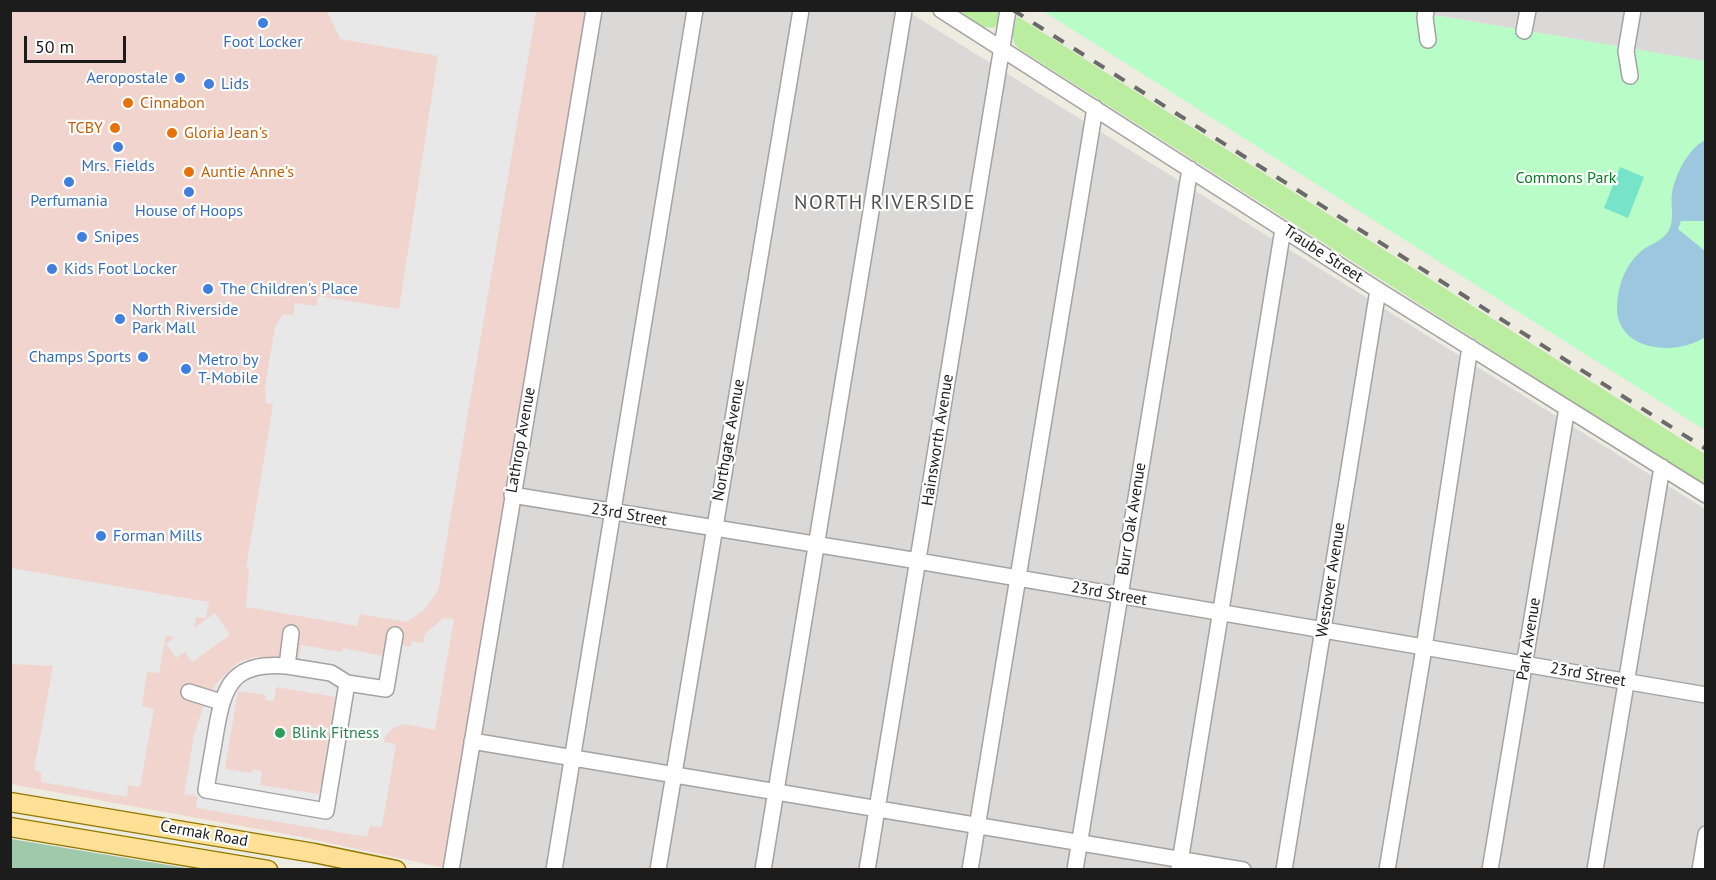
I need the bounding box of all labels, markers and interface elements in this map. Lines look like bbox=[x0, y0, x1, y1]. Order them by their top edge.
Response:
marker: Foot Locker bbox=[256, 16, 270, 30]
scale bar bbox=[27, 24, 129, 62]
place label: Foot Locker bbox=[223, 32, 303, 52]
text: 50 m bbox=[35, 35, 74, 58]
place label: Aeropostale bbox=[87, 68, 168, 88]
marker: Aeropostale bbox=[173, 71, 187, 85]
place label: Lids bbox=[221, 74, 249, 94]
marker: Lids bbox=[202, 77, 216, 91]
place label: Cinnabon bbox=[140, 93, 205, 113]
marker: Cinnabon bbox=[121, 96, 135, 110]
place label: TCBY bbox=[67, 118, 103, 138]
marker: TCBY bbox=[108, 121, 122, 135]
place label: Gloria Jean's bbox=[184, 123, 268, 143]
marker: Gloria Jean's bbox=[165, 126, 179, 140]
marker: Mrs. Fields bbox=[111, 140, 125, 154]
place label: Mrs. Fields bbox=[81, 156, 155, 176]
place label: Auntie Anne's bbox=[201, 162, 294, 182]
marker: Auntie Anne's bbox=[182, 165, 196, 179]
park label: Commons Park bbox=[1516, 168, 1616, 188]
marker: Perfumania bbox=[62, 175, 76, 189]
marker: House of Hoops bbox=[182, 185, 196, 199]
place label: Perfumania bbox=[30, 191, 108, 211]
district label: NORTH RIVERSIDE bbox=[794, 191, 976, 215]
place label: House of Hoops bbox=[135, 201, 243, 221]
street label: Traube Street bbox=[1280, 221, 1366, 287]
place label: Snipes bbox=[94, 227, 139, 247]
marker: Snipes bbox=[75, 230, 89, 244]
place label: Kids Foot Locker bbox=[64, 259, 177, 279]
marker: Kids Foot Locker bbox=[45, 262, 59, 276]
place label: The Children's Place bbox=[220, 279, 358, 299]
marker: The Children's Place bbox=[201, 282, 215, 296]
place label: North Riverside Park Mall bbox=[132, 300, 238, 338]
marker: North Riverside Park Mall bbox=[113, 312, 127, 326]
place label: Champs Sports bbox=[29, 347, 131, 367]
marker: Champs Sports bbox=[136, 350, 150, 364]
place label: Metro by T-Mobile bbox=[198, 350, 258, 388]
marker: Metro by T-Mobile bbox=[179, 362, 193, 376]
street label: Hainsworth Avenue bbox=[918, 373, 958, 507]
street label: Northgate Avenue bbox=[709, 377, 749, 503]
street label: Lathrop Avenue bbox=[502, 386, 540, 494]
street label: Burr Oak Avenue bbox=[1114, 461, 1150, 577]
street label: 23rd Street bbox=[590, 500, 668, 530]
street label: Westover Avenue bbox=[1312, 521, 1350, 639]
place label: Forman Mills bbox=[113, 526, 202, 546]
marker: Forman Mills bbox=[94, 529, 108, 543]
street label: 23rd Street bbox=[1070, 578, 1148, 610]
street label: Park Avenue bbox=[1513, 596, 1545, 682]
street label: 23rd Street bbox=[1549, 659, 1627, 691]
place label: Blink Fitness bbox=[292, 723, 379, 743]
marker: Blink Fitness bbox=[273, 726, 287, 740]
street label: Cermak Road bbox=[159, 817, 249, 851]

